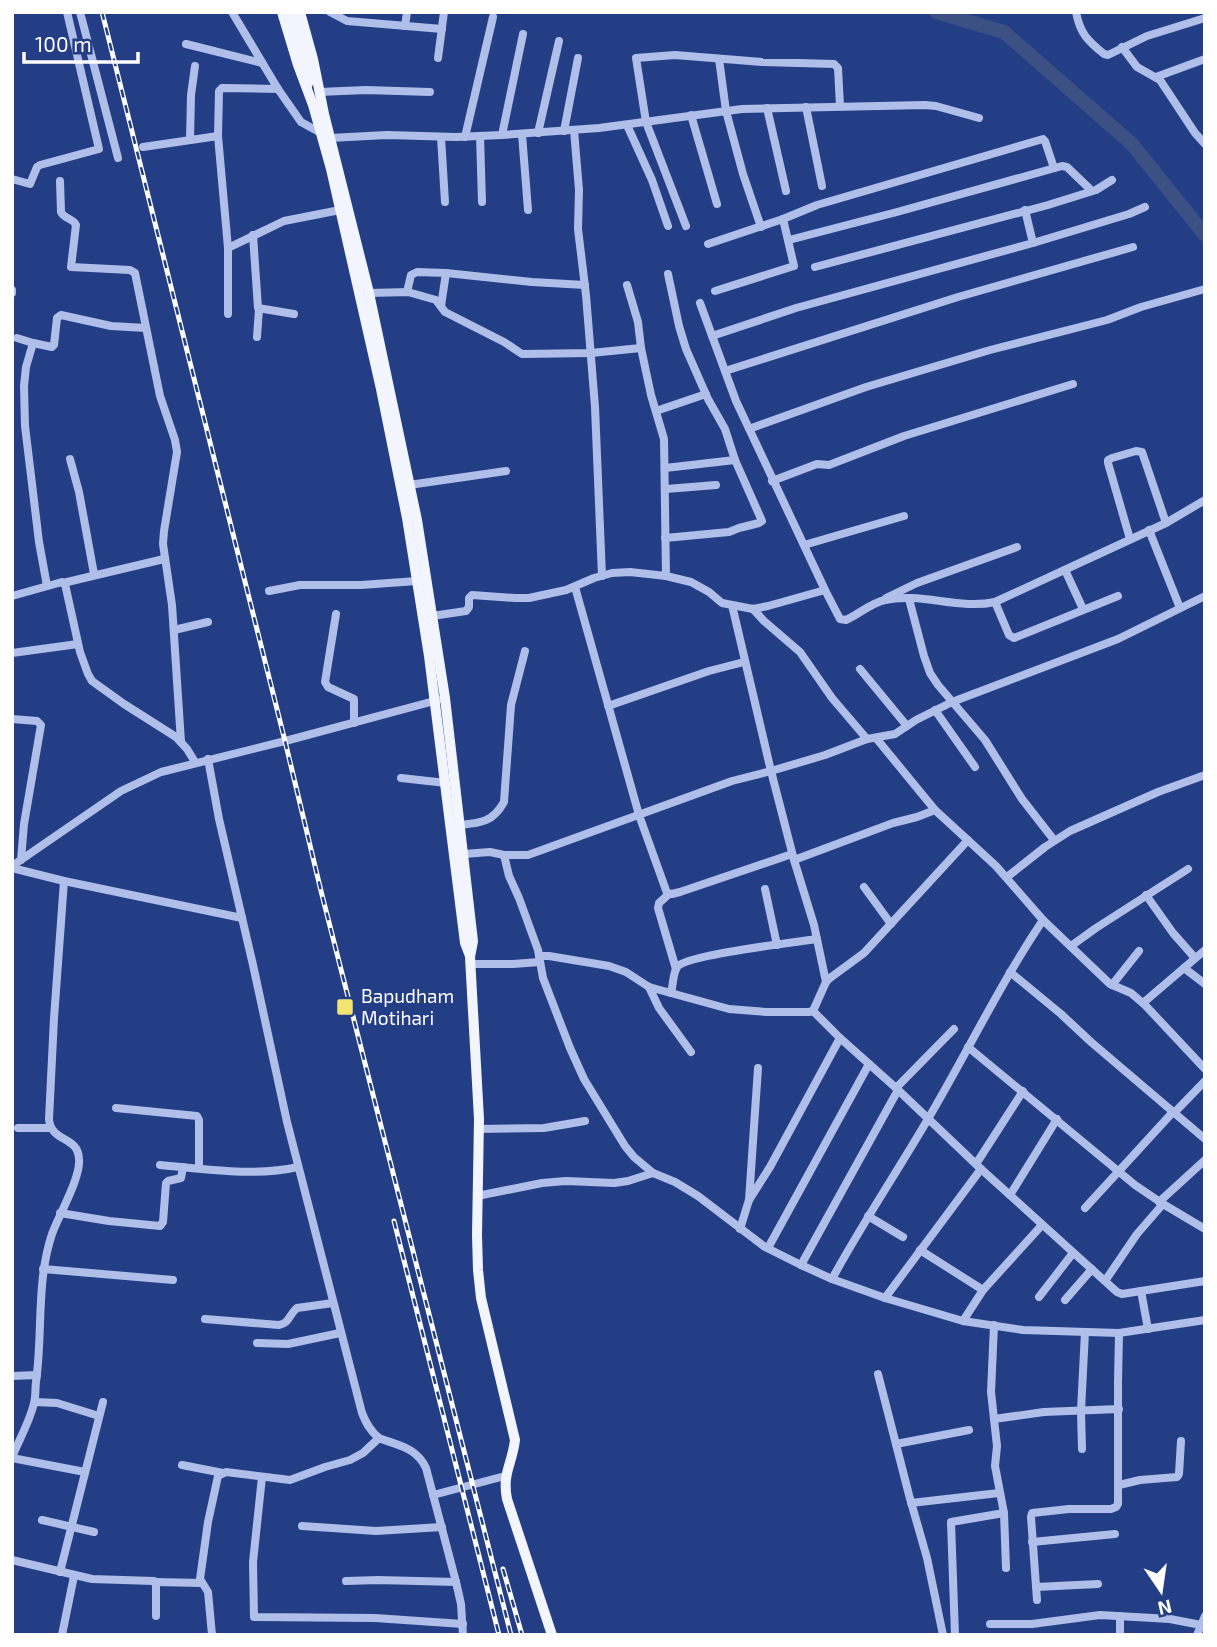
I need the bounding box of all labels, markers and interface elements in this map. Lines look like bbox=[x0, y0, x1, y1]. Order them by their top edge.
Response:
scale bar bbox=[24, 21, 138, 65]
text: 100 m bbox=[35, 31, 92, 56]
place label: Bapudham Motihari bbox=[361, 984, 454, 1029]
marker: Bapudham Motihari bbox=[335, 997, 355, 1017]
north arrow bbox=[1126, 1556, 1196, 1626]
text: N bbox=[1156, 1595, 1174, 1621]

